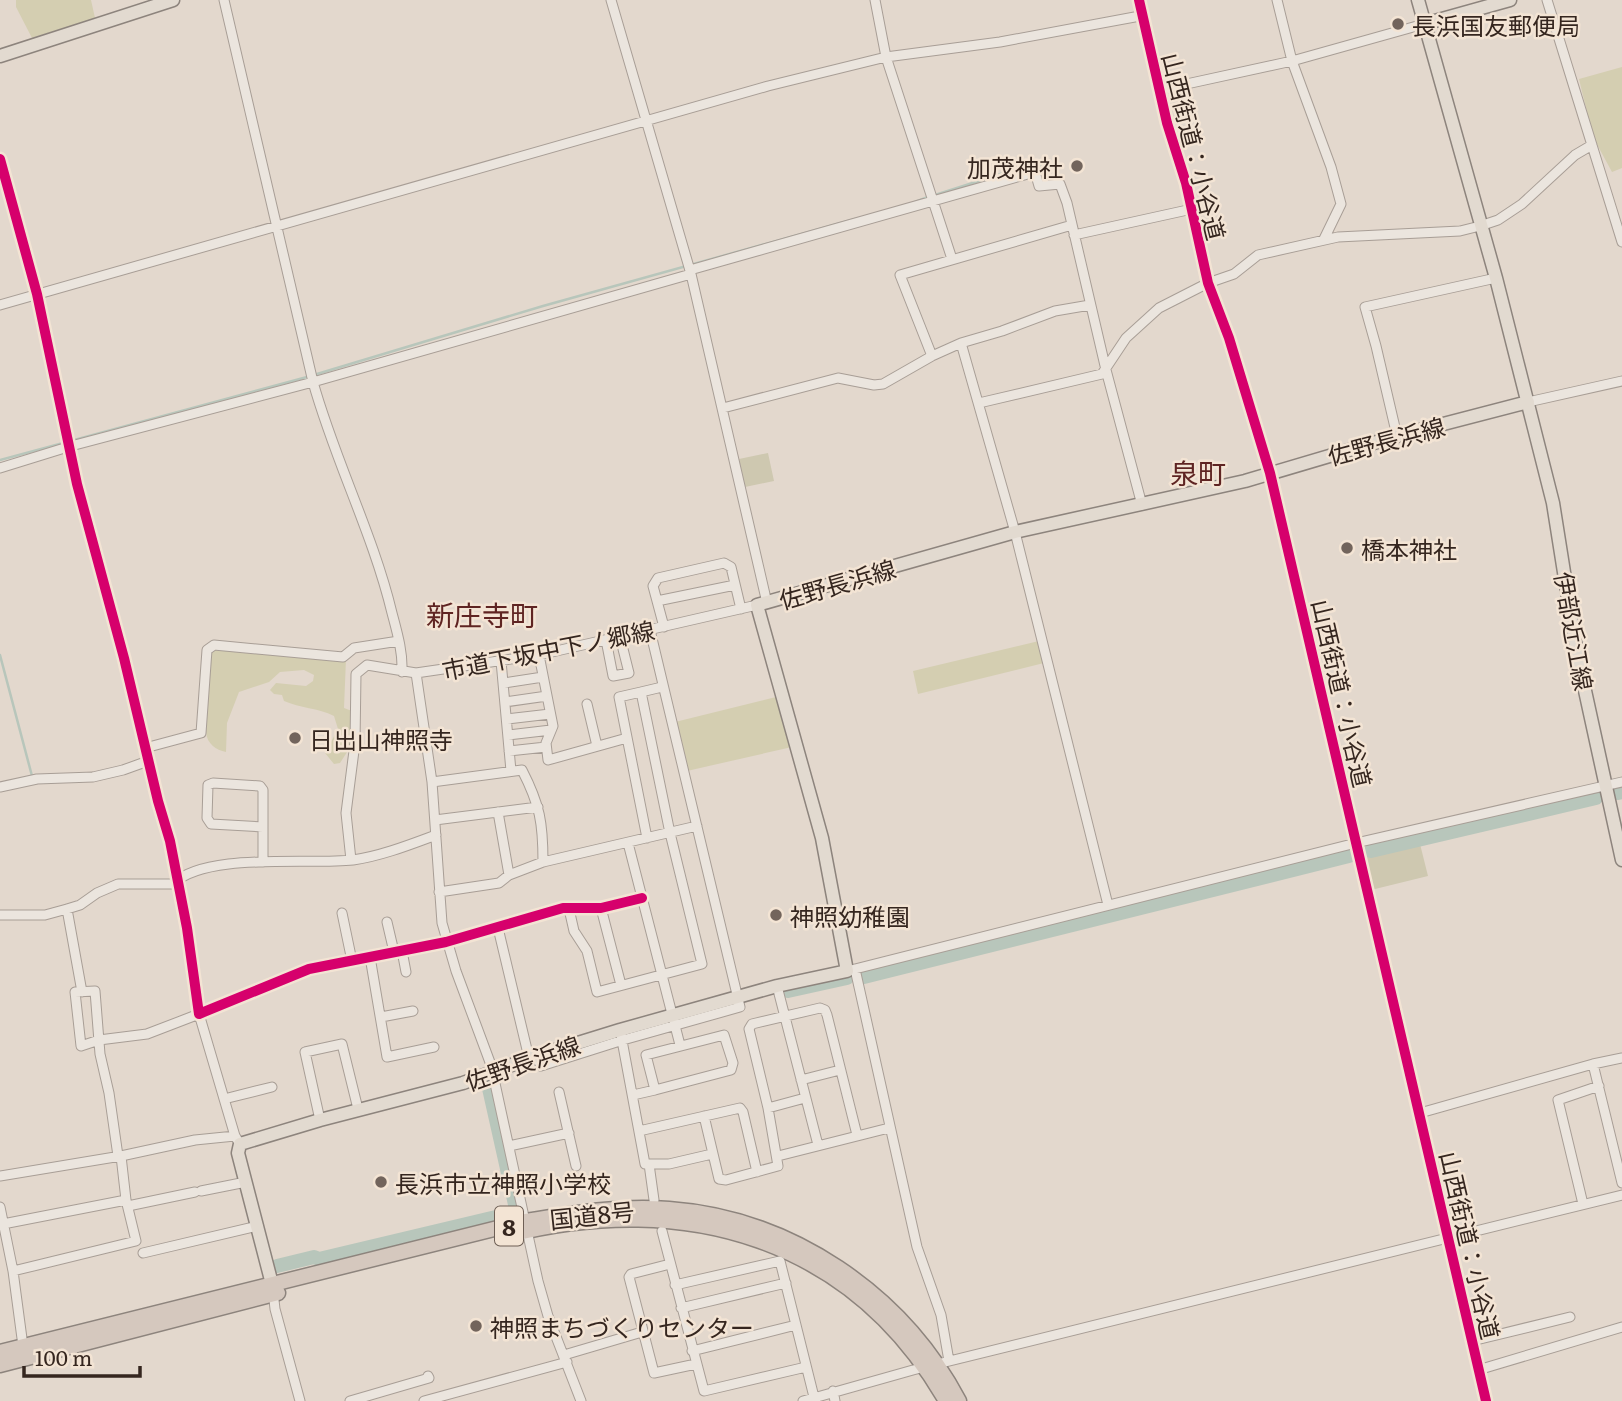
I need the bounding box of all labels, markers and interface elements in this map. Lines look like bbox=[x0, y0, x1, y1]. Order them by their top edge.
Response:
place label: 長浜国友郵便局 bbox=[1412, 7, 1580, 42]
marker: 長浜国友郵便局 bbox=[1390, 16, 1406, 32]
street label: 山西街道：小谷道 bbox=[1155, 49, 1235, 243]
place label: 加茂神社 bbox=[967, 149, 1063, 184]
marker: 加茂神社 bbox=[1069, 158, 1085, 174]
street label: 佐野長浜線 bbox=[1324, 408, 1448, 472]
district label: 泉町 bbox=[1170, 451, 1226, 493]
place label: 橋本神社 bbox=[1361, 531, 1457, 566]
marker: 橋本神社 bbox=[1339, 540, 1355, 556]
street label: 佐野長浜線 bbox=[775, 550, 899, 616]
street label: 伊部近江線 bbox=[1547, 569, 1603, 693]
district label: 新庄寺町 bbox=[426, 593, 538, 635]
street label: 山西街道：小谷道 bbox=[1304, 596, 1382, 790]
street label: 市道下坂中下ノ郷線 bbox=[439, 611, 657, 687]
place label: 日出山神照寺 bbox=[309, 721, 453, 756]
marker: 日出山神照寺 bbox=[287, 730, 303, 746]
place label: 神照幼稚園 bbox=[790, 898, 910, 933]
marker: 神照幼稚園 bbox=[768, 907, 784, 923]
street label: 佐野長浜線 bbox=[460, 1026, 584, 1098]
street label: 山西街道：小谷道 bbox=[1432, 1148, 1510, 1342]
place label: 長浜市立神照小学校 bbox=[395, 1165, 611, 1200]
marker: 長浜市立神照小学校 bbox=[373, 1174, 389, 1190]
street label: 国道8号 bbox=[548, 1192, 636, 1236]
road number: 8 bbox=[495, 1206, 523, 1246]
place label: 神照まちづくりセンター bbox=[490, 1309, 754, 1344]
marker: 神照まちづくりセンター bbox=[468, 1318, 484, 1334]
scale bar bbox=[24, 1334, 140, 1378]
text: 100 m bbox=[35, 1341, 92, 1372]

